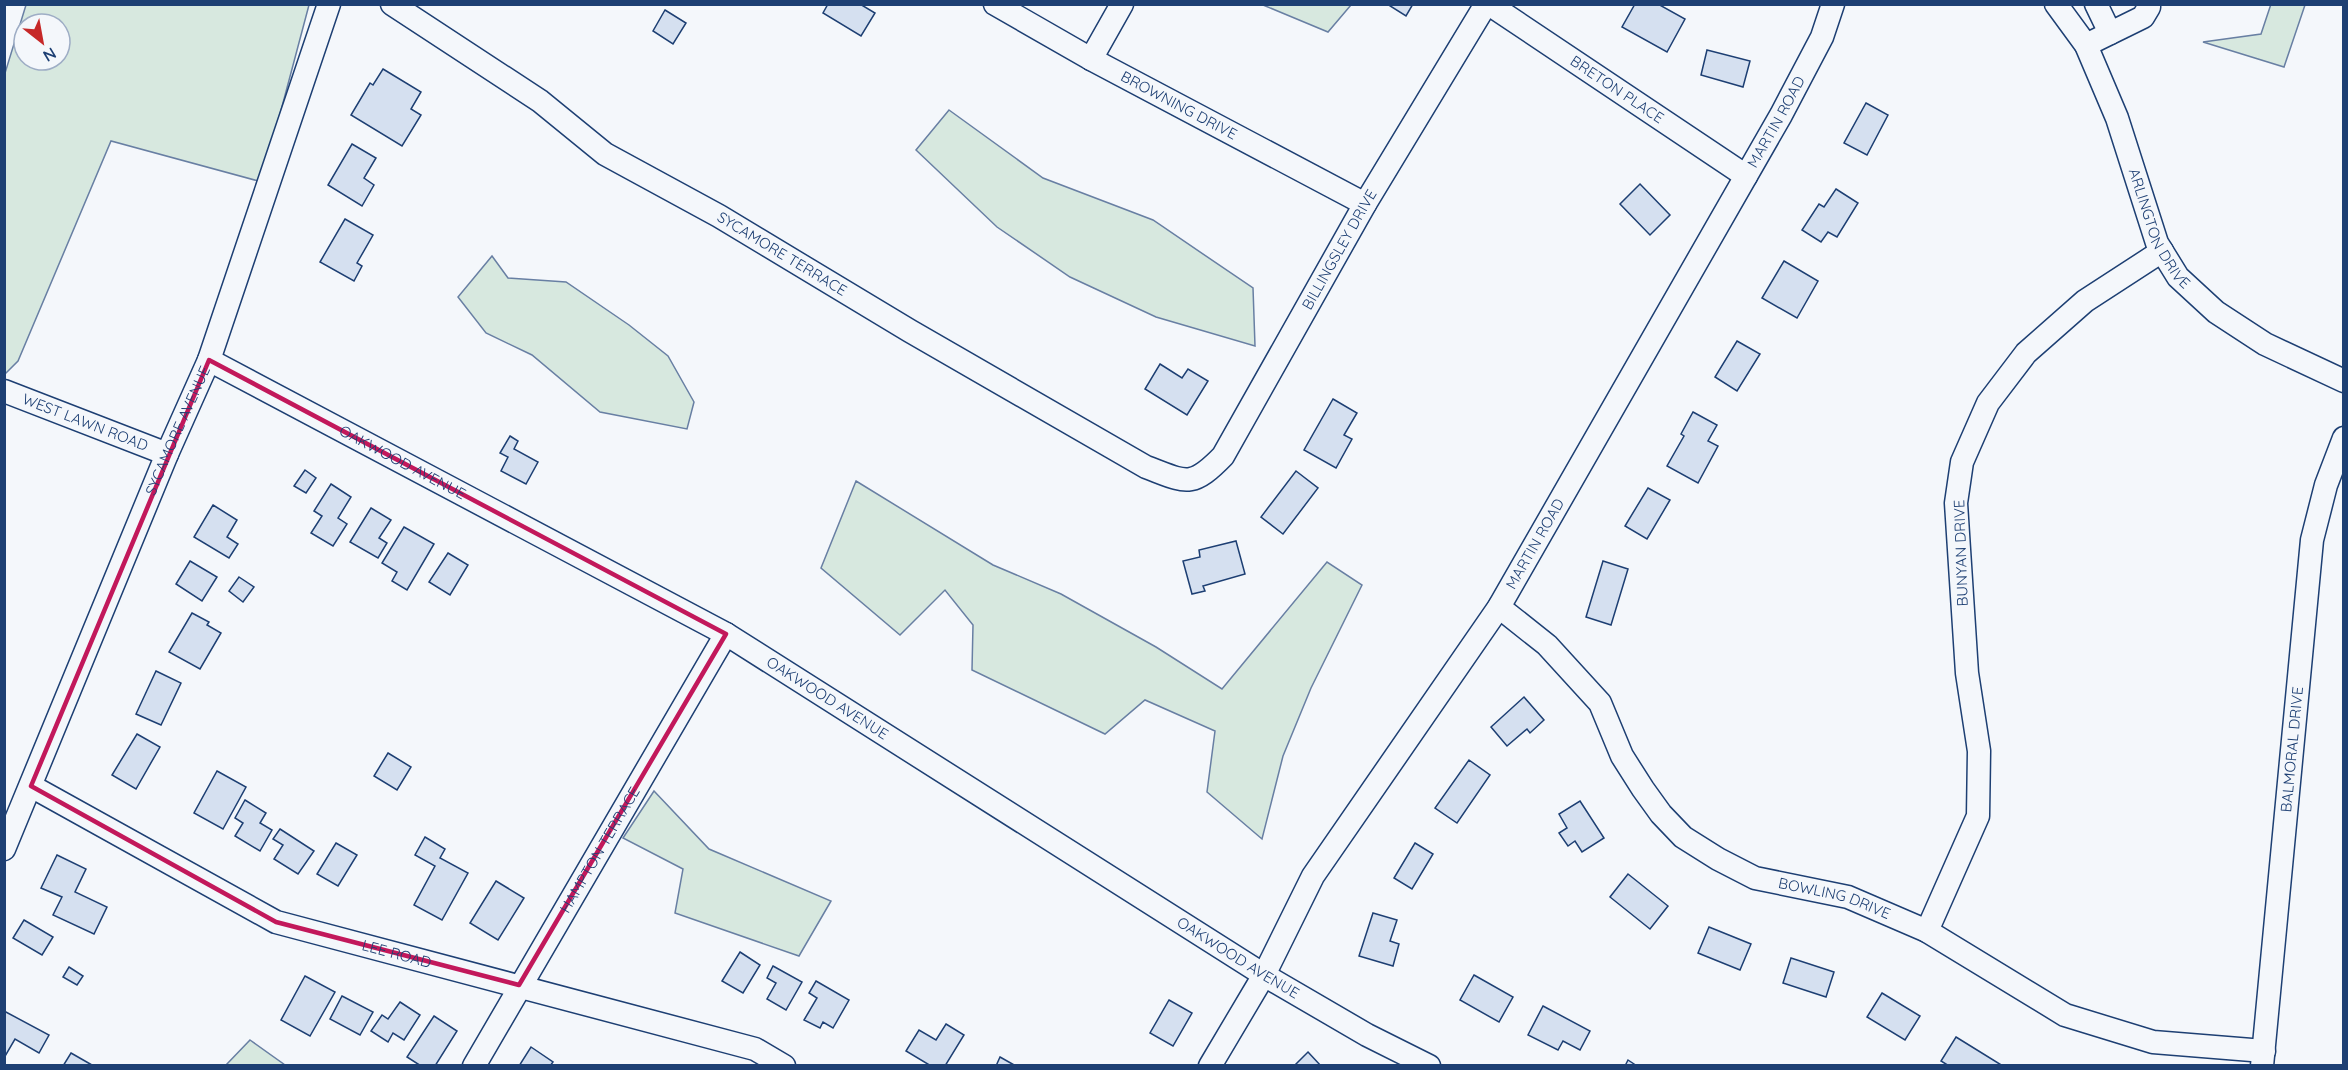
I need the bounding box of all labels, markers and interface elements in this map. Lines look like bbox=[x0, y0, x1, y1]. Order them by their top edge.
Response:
north arrow bbox=[12, 12, 72, 72]
text: N bbox=[40, 43, 60, 66]
street label: BRETON PLACE bbox=[1567, 51, 1668, 127]
street label: BROWNING DRIVE bbox=[1118, 66, 1240, 144]
street label: MARTIN ROAD bbox=[1743, 73, 1809, 171]
street label: ARLINGTON DRIVE bbox=[2125, 166, 2194, 293]
street label: BILLINGSLEY DRIVE bbox=[1297, 186, 1381, 313]
street label: SYCAMORE TERRACE bbox=[714, 207, 850, 300]
street label: SYCAMORE AVENUE bbox=[141, 363, 214, 498]
street label: WEST LAWN ROAD bbox=[20, 389, 151, 455]
street label: OAKWOOD AVENUE bbox=[336, 421, 469, 503]
street label: MARTIN ROAD bbox=[1501, 495, 1568, 593]
street label: BUNYAN DRIVE bbox=[1949, 499, 1972, 607]
street label: OAKWOOD AVENUE bbox=[763, 652, 892, 743]
street label: BALMORAL DRIVE bbox=[2276, 686, 2307, 813]
street label: HAMPTON TERRACE bbox=[555, 783, 644, 916]
street label: BOWLING DRIVE bbox=[1777, 873, 1894, 923]
street label: OAKWOOD AVENUE bbox=[1174, 912, 1303, 1002]
street label: LEE ROAD bbox=[360, 935, 434, 972]

